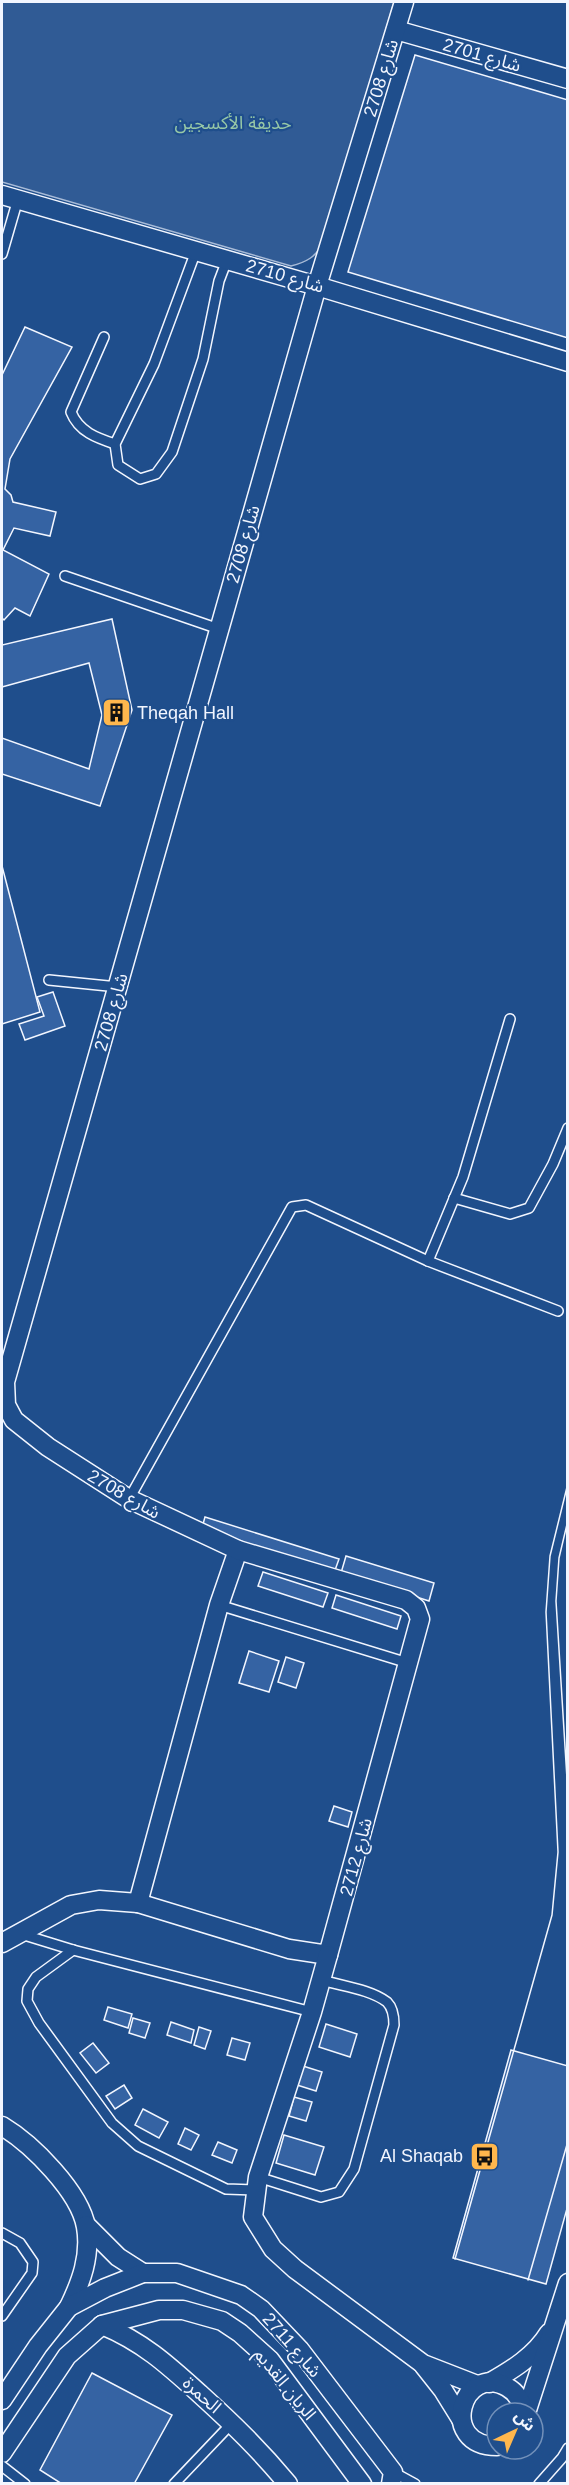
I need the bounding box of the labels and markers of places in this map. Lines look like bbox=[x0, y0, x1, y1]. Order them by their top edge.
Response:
building icon: Theqah Hall bbox=[100, 697, 132, 729]
place label: Theqah Hall bbox=[137, 703, 234, 723]
bus stop icon: Al Shaqab bbox=[468, 2140, 500, 2172]
place label: Al Shaqab bbox=[380, 2146, 463, 2166]

